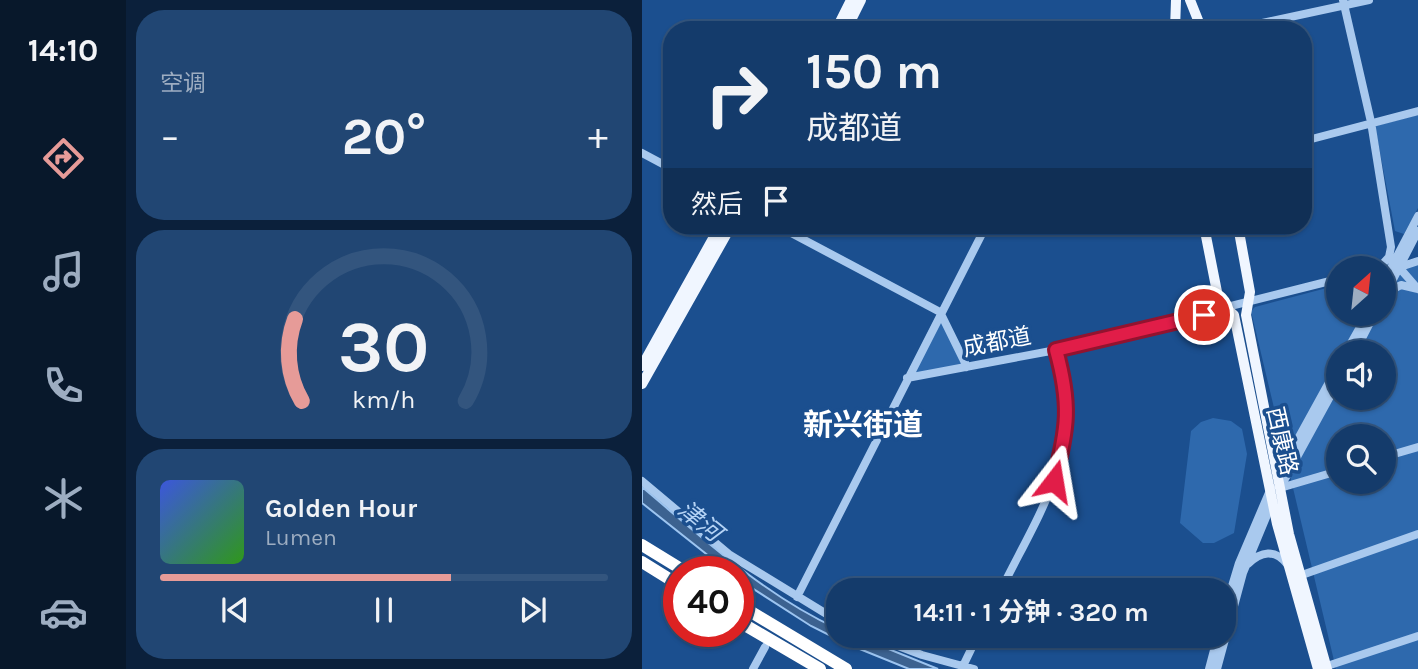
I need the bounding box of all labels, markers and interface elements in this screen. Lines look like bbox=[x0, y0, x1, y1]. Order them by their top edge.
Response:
text: 14:10 bbox=[28, 32, 98, 69]
text: 150 m bbox=[806, 43, 942, 100]
icon: right bbox=[691, 49, 782, 140]
text: 空调 bbox=[160, 70, 206, 97]
text: 20° bbox=[342, 106, 426, 167]
text: 成都道 bbox=[806, 110, 902, 147]
text: − bbox=[160, 114, 180, 159]
text: + bbox=[588, 114, 608, 159]
icon: directions bbox=[39, 134, 88, 183]
icon: arrive bbox=[757, 182, 795, 220]
text: 然后 bbox=[691, 189, 743, 220]
icon: music bbox=[39, 247, 88, 296]
north arrow bbox=[1326, 256, 1396, 326]
map controls bbox=[1326, 256, 1396, 494]
pin bbox=[1174, 285, 1234, 345]
icon: arrive bbox=[1185, 296, 1223, 334]
text: 30 bbox=[338, 304, 430, 389]
street label: 成都道 bbox=[961, 322, 1033, 362]
button: sound bbox=[1326, 340, 1396, 410]
icon: phone bbox=[39, 361, 88, 410]
text: km/h bbox=[352, 384, 416, 413]
street label: 西康路 bbox=[1261, 404, 1303, 478]
district label: 新兴街道 bbox=[803, 407, 923, 443]
button: search bbox=[1326, 424, 1396, 494]
position arrow bbox=[1017, 444, 1091, 518]
icon: climate bbox=[39, 474, 88, 523]
text: Golden Hour bbox=[265, 493, 417, 524]
water label: 津河 bbox=[673, 495, 731, 550]
text: Lumen bbox=[265, 524, 337, 551]
speed limit sign: 40 bbox=[663, 556, 754, 647]
icon: car bbox=[39, 588, 88, 637]
icon: previous bbox=[216, 591, 254, 629]
icon: pause bbox=[365, 591, 403, 629]
icon: next bbox=[514, 591, 552, 629]
text: 14:11 · 1 分钟 · 320 m bbox=[913, 597, 1149, 628]

